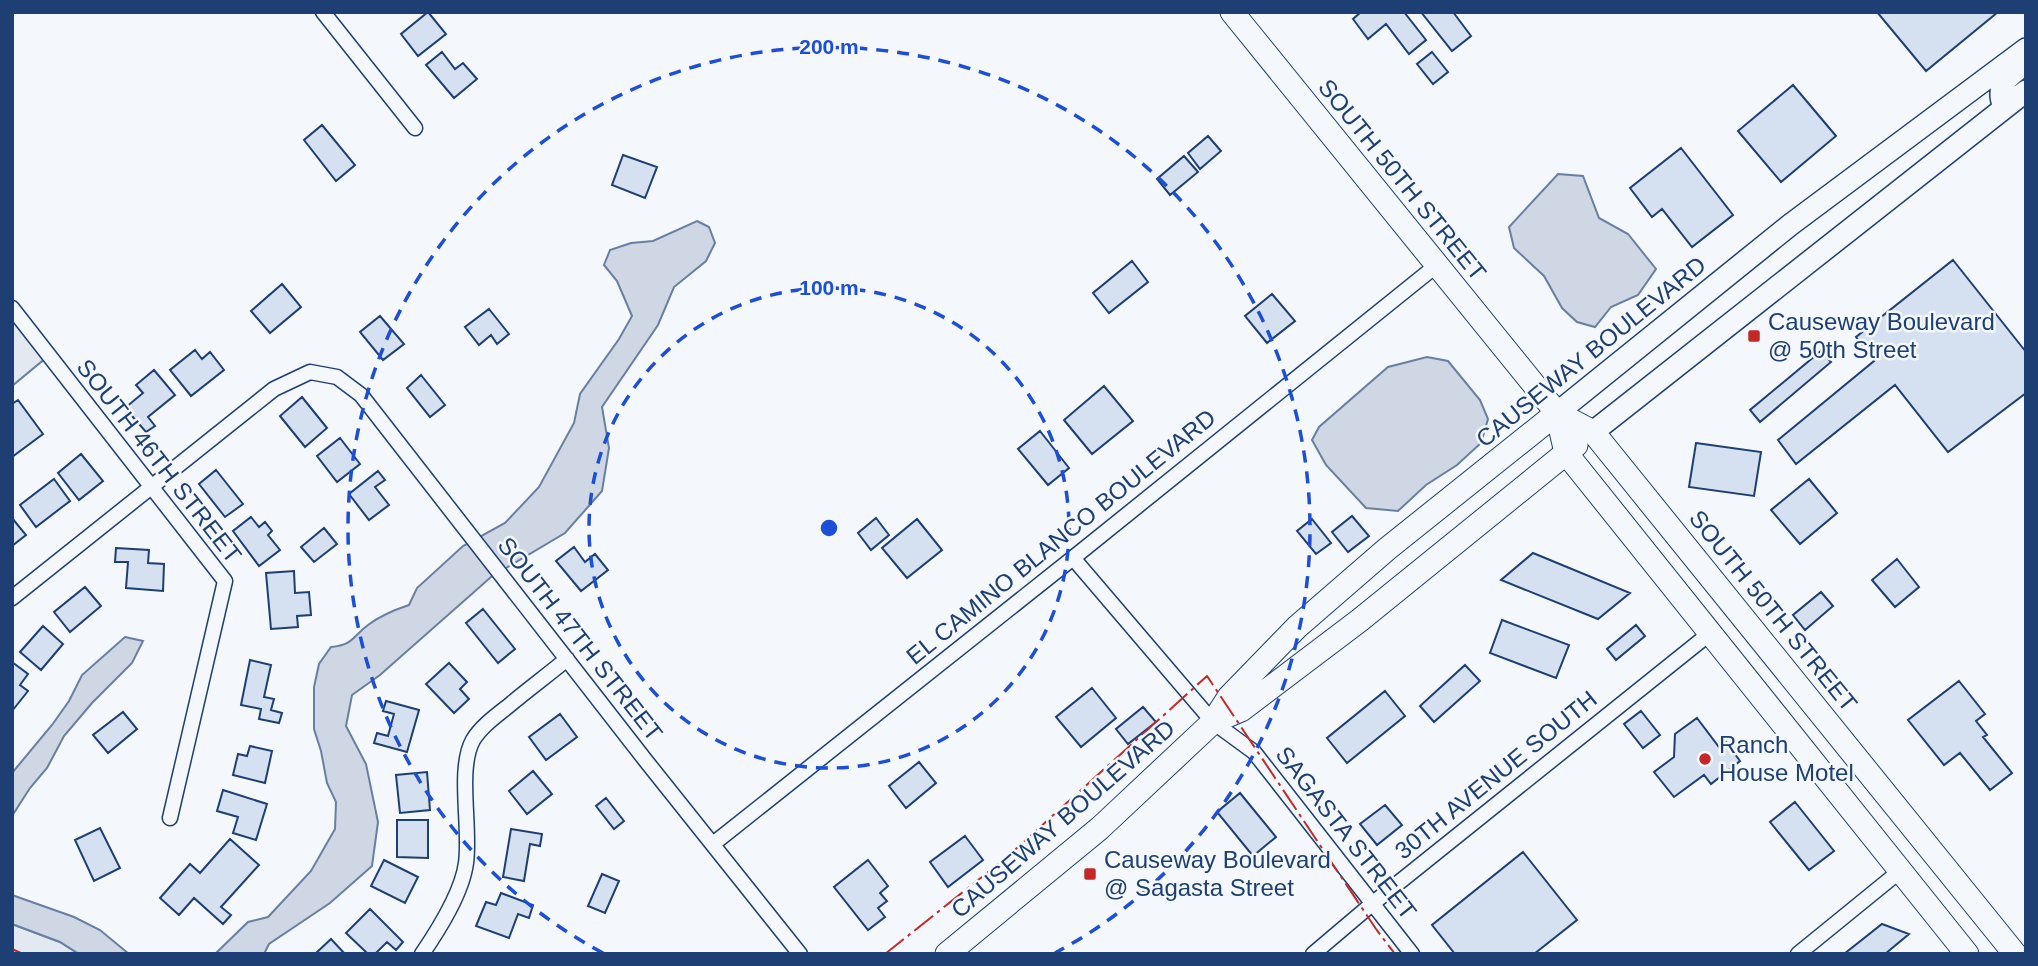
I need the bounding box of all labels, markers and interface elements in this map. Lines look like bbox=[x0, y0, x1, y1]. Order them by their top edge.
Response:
text: 200 m bbox=[799, 35, 859, 58]
street label: SOUTH 50TH STREET bbox=[1313, 74, 1492, 286]
street label: CAUSEWAY BOULEVARD bbox=[1471, 251, 1711, 452]
text: 100 m bbox=[799, 276, 859, 299]
place label: Causeway Boulevard @ 50th Street bbox=[1768, 308, 1995, 363]
marker: Causeway Boulevard @ 50th Street bbox=[1746, 328, 1762, 344]
street label: SOUTH 46TH STREET bbox=[72, 354, 247, 568]
street label: EL CAMINO BLANCO BOULEVARD bbox=[901, 404, 1221, 670]
street label: SOUTH 50TH STREET bbox=[1684, 505, 1863, 717]
centre of rings bbox=[817, 516, 841, 540]
street label: SOUTH 47TH STREET bbox=[493, 532, 668, 746]
street label: 30TH AVENUE SOUTH bbox=[1389, 685, 1602, 864]
street label: CAUSEWAY BOULEVARD bbox=[945, 714, 1180, 923]
place label: Ranch House Motel bbox=[1719, 731, 1854, 786]
street label: SAGASTA STREET bbox=[1271, 741, 1422, 925]
marker: Ranch House Motel bbox=[1697, 751, 1713, 767]
place label: Causeway Boulevard @ Sagasta Street bbox=[1104, 846, 1331, 901]
marker: Causeway Boulevard @ Sagasta Street bbox=[1082, 866, 1098, 882]

